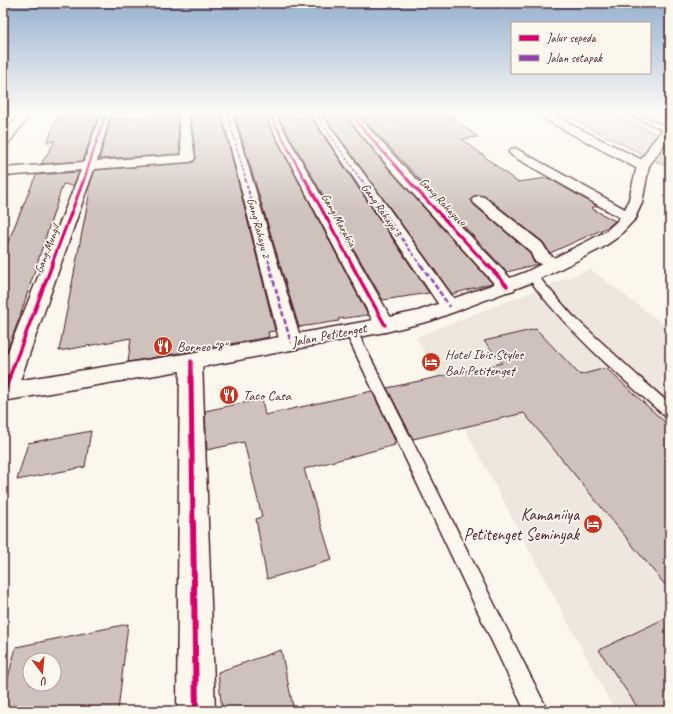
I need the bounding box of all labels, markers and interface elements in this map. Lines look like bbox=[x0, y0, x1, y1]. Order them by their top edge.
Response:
legend bbox=[511, 22, 651, 74]
text: Jalur sepeda bbox=[546, 30, 597, 46]
text: Jalan setapak bbox=[546, 50, 603, 66]
street label: Gang Rahayu 4 bbox=[416, 174, 471, 231]
street label: Gang Rahayu 3 bbox=[358, 180, 407, 241]
street label: Gang Marabia bbox=[318, 190, 361, 251]
street label: Gang Rahayu 2 bbox=[243, 196, 275, 261]
street label: Gang Mungil bbox=[30, 221, 64, 276]
street label: Jalan Petitenget bbox=[289, 319, 369, 351]
restaurant icon: Borneo "8" bbox=[152, 335, 174, 357]
place label: Borneo "8" bbox=[177, 338, 229, 355]
place label: Hotel Ibis Styles Bali Petitenget bbox=[445, 346, 524, 379]
hotel icon: Hotel Ibis Styles Bali Petitenget bbox=[420, 351, 442, 373]
restaurant icon: Taco Casa bbox=[218, 384, 240, 406]
place label: Taco Casa bbox=[243, 387, 292, 404]
place label: Kamaniiya Petitenget Seminyak bbox=[463, 504, 581, 545]
hotel icon: Kamaniiya Petitenget Seminyak bbox=[582, 513, 604, 535]
north arrow bbox=[22, 652, 62, 692]
text: U bbox=[38, 674, 49, 690]

